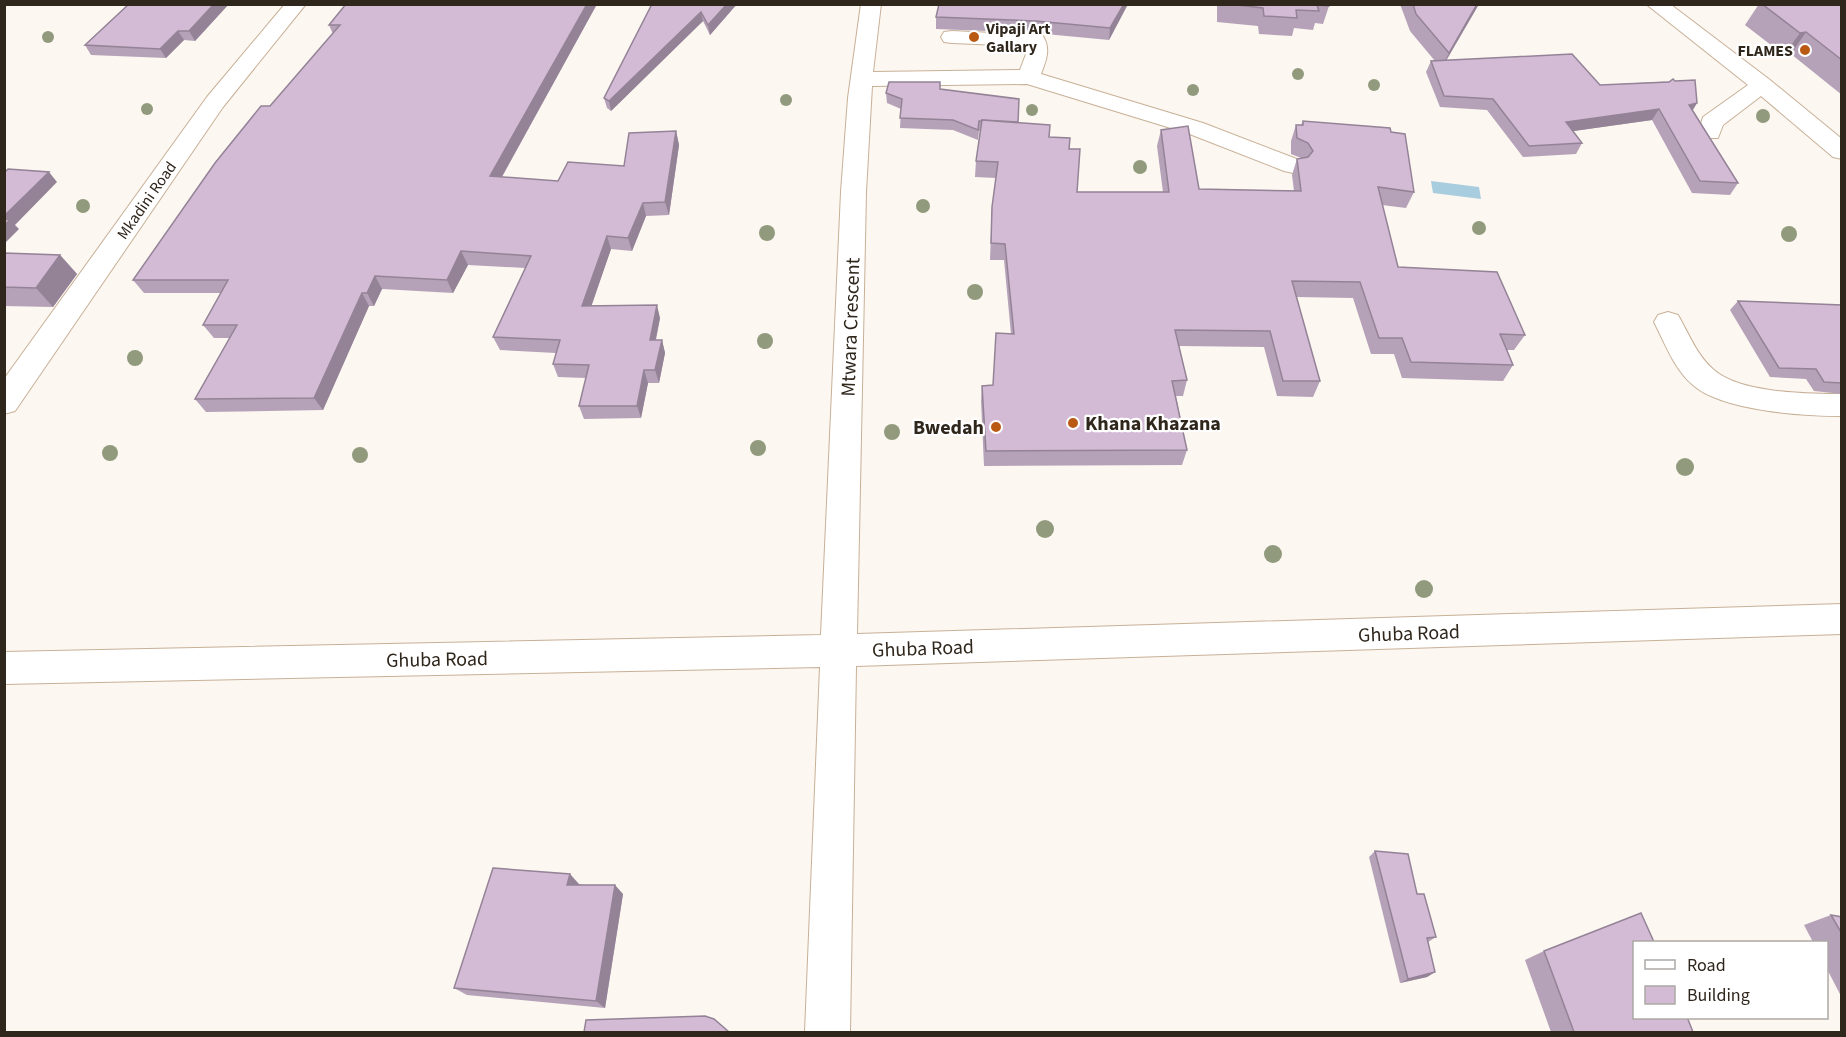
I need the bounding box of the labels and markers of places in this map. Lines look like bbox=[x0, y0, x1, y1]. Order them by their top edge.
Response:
place label: Vipaji Art Gallary bbox=[985, 18, 1050, 58]
marker: Vipaji Art Gallary bbox=[967, 30, 981, 44]
place label: FLAMES bbox=[1737, 40, 1793, 62]
marker: FLAMES bbox=[1798, 43, 1812, 57]
place label: Khana Khazana bbox=[1085, 410, 1221, 438]
place label: Bwedah bbox=[913, 414, 984, 442]
marker: Khana Khazana bbox=[1066, 416, 1080, 430]
marker: Bwedah bbox=[989, 420, 1003, 434]

